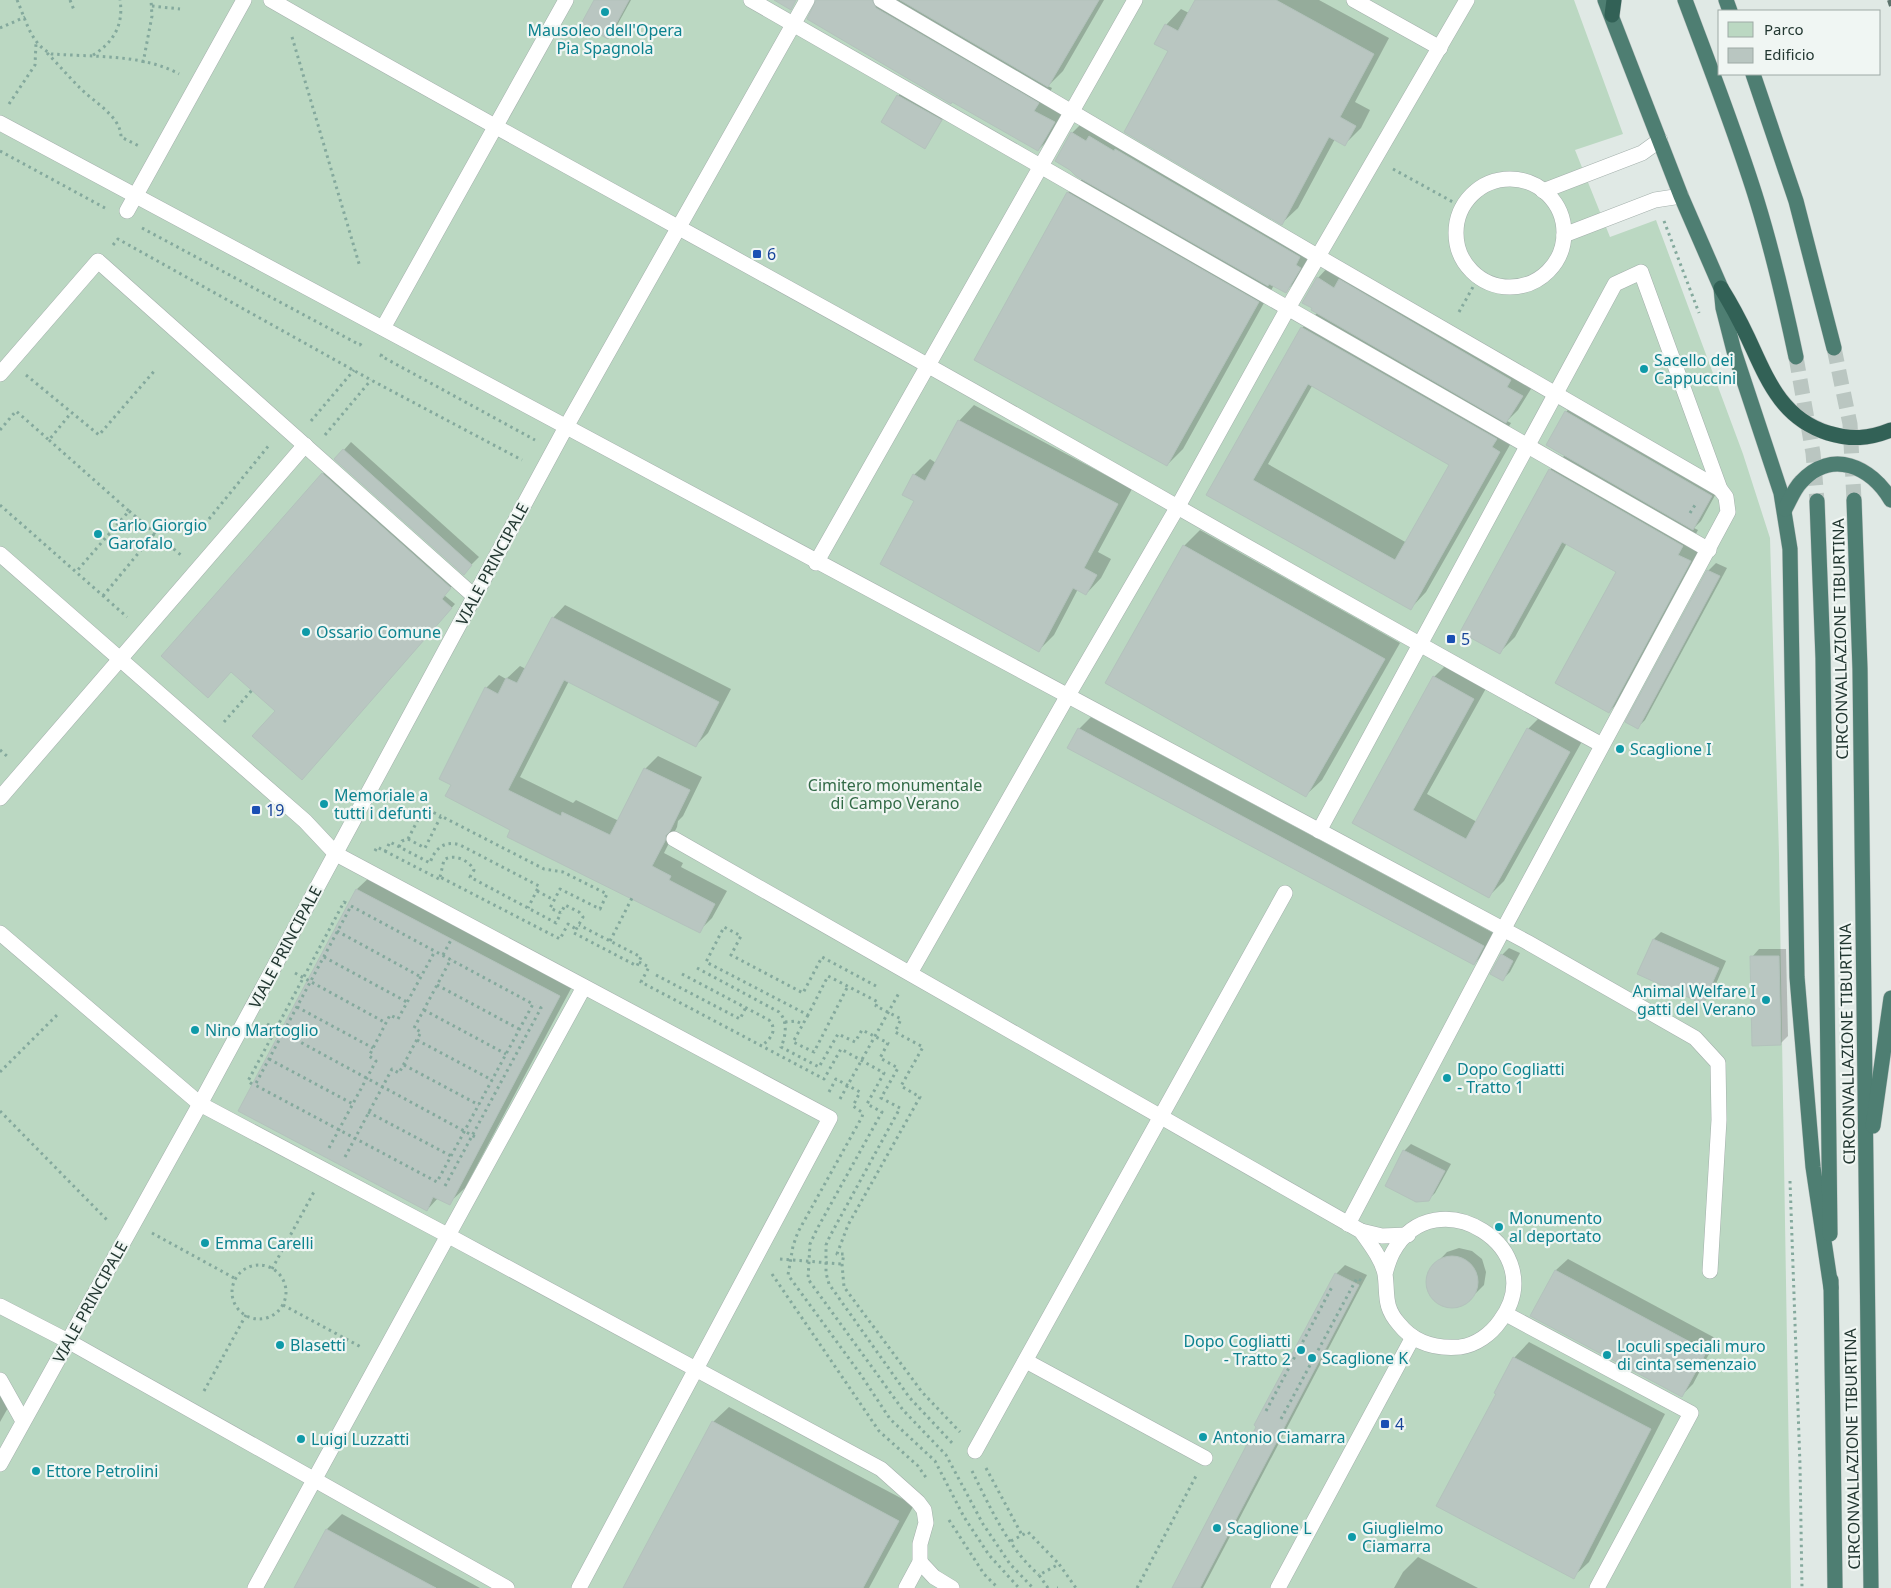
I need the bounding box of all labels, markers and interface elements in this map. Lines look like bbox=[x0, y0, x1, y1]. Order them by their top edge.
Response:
marker: Mausoleo dell'Opera Pia Spagnola bbox=[599, 6, 611, 18]
legend bbox=[1718, 10, 1881, 75]
place label: Mausoleo dell'Opera Pia Spagnola bbox=[527, 19, 683, 59]
text: Parco bbox=[1764, 19, 1804, 39]
text: Edificio bbox=[1764, 44, 1815, 64]
place label: 6 bbox=[767, 243, 776, 265]
marker: 6 bbox=[751, 248, 763, 260]
place label: Sacello dei Cappuccini bbox=[1654, 349, 1736, 389]
marker: Sacello dei Cappuccini bbox=[1638, 363, 1650, 375]
street label: VIALE PRINCIPALE bbox=[450, 499, 534, 629]
place label: Carlo Giorgio Garofalo bbox=[108, 514, 207, 554]
street label: CIRCONVALLAZIONE TIBURTINA bbox=[1827, 517, 1853, 760]
marker: Carlo Giorgio Garofalo bbox=[92, 528, 104, 540]
place label: Ossario Comune bbox=[316, 621, 441, 643]
marker: Ossario Comune bbox=[300, 626, 312, 638]
place label: 5 bbox=[1461, 628, 1470, 650]
marker: 5 bbox=[1445, 633, 1457, 645]
place label: Scaglione I bbox=[1630, 738, 1712, 760]
marker: Scaglione I bbox=[1614, 743, 1626, 755]
park label: Cimitero monumentale di Campo Verano bbox=[808, 774, 982, 814]
place label: Memoriale a tutti i defunti bbox=[334, 784, 432, 824]
marker: Memoriale a tutti i defunti bbox=[318, 798, 330, 810]
place label: 19 bbox=[266, 799, 284, 821]
marker: 19 bbox=[250, 804, 262, 816]
street label: VIALE PRINCIPALE bbox=[243, 882, 327, 1012]
street label: CIRCONVALLAZIONE TIBURTINA bbox=[1834, 922, 1860, 1165]
place label: Animal Welfare I gatti del Verano bbox=[1632, 980, 1756, 1020]
marker: Animal Welfare I gatti del Verano bbox=[1760, 994, 1772, 1006]
place label: Nino Martoglio bbox=[205, 1019, 318, 1041]
marker: Nino Martoglio bbox=[189, 1024, 201, 1036]
place label: Dopo Cogliatti - Tratto 1 bbox=[1457, 1058, 1565, 1098]
marker: Dopo Cogliatti - Tratto 1 bbox=[1441, 1072, 1453, 1084]
place label: Monumento al deportato bbox=[1509, 1207, 1602, 1247]
marker: Monumento al deportato bbox=[1493, 1221, 1505, 1233]
place label: Emma Carelli bbox=[215, 1232, 314, 1254]
street label: VIALE PRINCIPALE bbox=[47, 1237, 133, 1367]
marker: Emma Carelli bbox=[199, 1237, 211, 1249]
street label: CIRCONVALLAZIONE TIBURTINA bbox=[1839, 1327, 1865, 1570]
place label: Dopo Cogliatti - Tratto 2 bbox=[1183, 1330, 1291, 1370]
place label: Blasetti bbox=[290, 1334, 346, 1356]
place label: Loculi speciali muro di cinta semenzaio bbox=[1617, 1335, 1766, 1375]
marker: Blasetti bbox=[274, 1339, 286, 1351]
marker: Dopo Cogliatti - Tratto 2 bbox=[1295, 1344, 1307, 1356]
place label: Scaglione K bbox=[1322, 1347, 1408, 1369]
marker: Loculi speciali muro di cinta semenzaio bbox=[1601, 1349, 1613, 1361]
marker: Scaglione K bbox=[1306, 1352, 1318, 1364]
place label: 4 bbox=[1395, 1413, 1404, 1435]
marker: 4 bbox=[1379, 1418, 1391, 1430]
place label: Antonio Ciamarra bbox=[1213, 1426, 1345, 1448]
place label: Luigi Luzzatti bbox=[311, 1428, 410, 1450]
marker: Antonio Ciamarra bbox=[1197, 1431, 1209, 1443]
marker: Luigi Luzzatti bbox=[295, 1433, 307, 1445]
place label: Ettore Petrolini bbox=[46, 1460, 158, 1482]
marker: Ettore Petrolini bbox=[30, 1465, 42, 1477]
place label: Scaglione L bbox=[1227, 1517, 1312, 1539]
place label: Giuglielmo Ciamarra bbox=[1362, 1517, 1444, 1557]
marker: Scaglione L bbox=[1211, 1522, 1223, 1534]
marker: Giuglielmo Ciamarra bbox=[1346, 1531, 1358, 1543]

